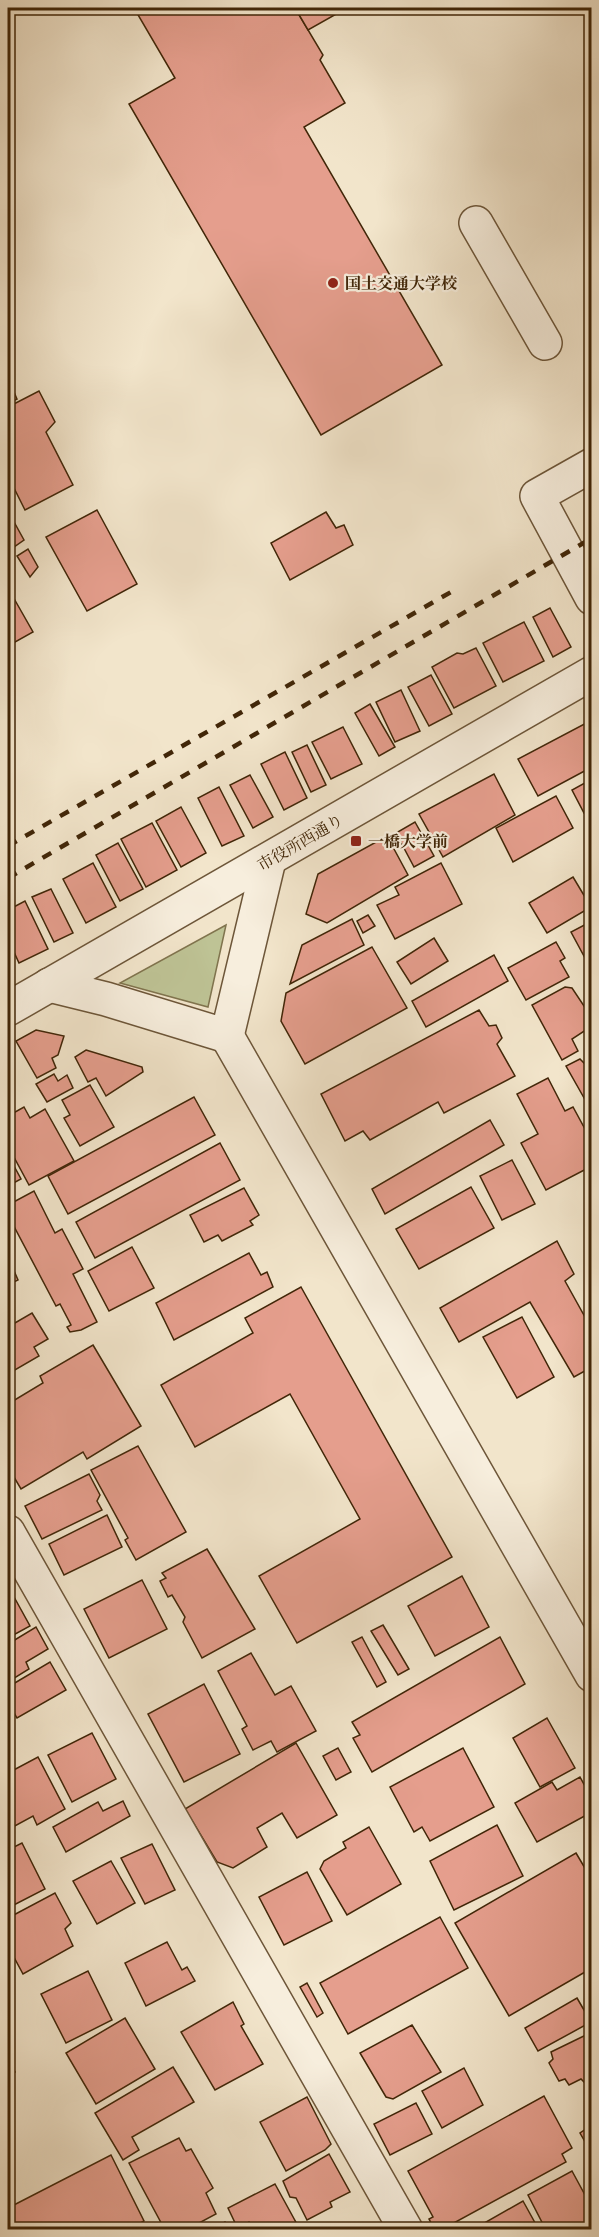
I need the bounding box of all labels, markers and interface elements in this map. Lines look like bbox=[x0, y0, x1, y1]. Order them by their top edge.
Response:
place label: 国土交通大学校 bbox=[345, 274, 458, 293]
marker: 国土交通大学校 bbox=[326, 276, 340, 290]
street label: 市役所西通り bbox=[254, 810, 347, 875]
place label: 一橋大学前 bbox=[368, 832, 448, 851]
marker: 一橋大学前 bbox=[349, 834, 363, 848]

